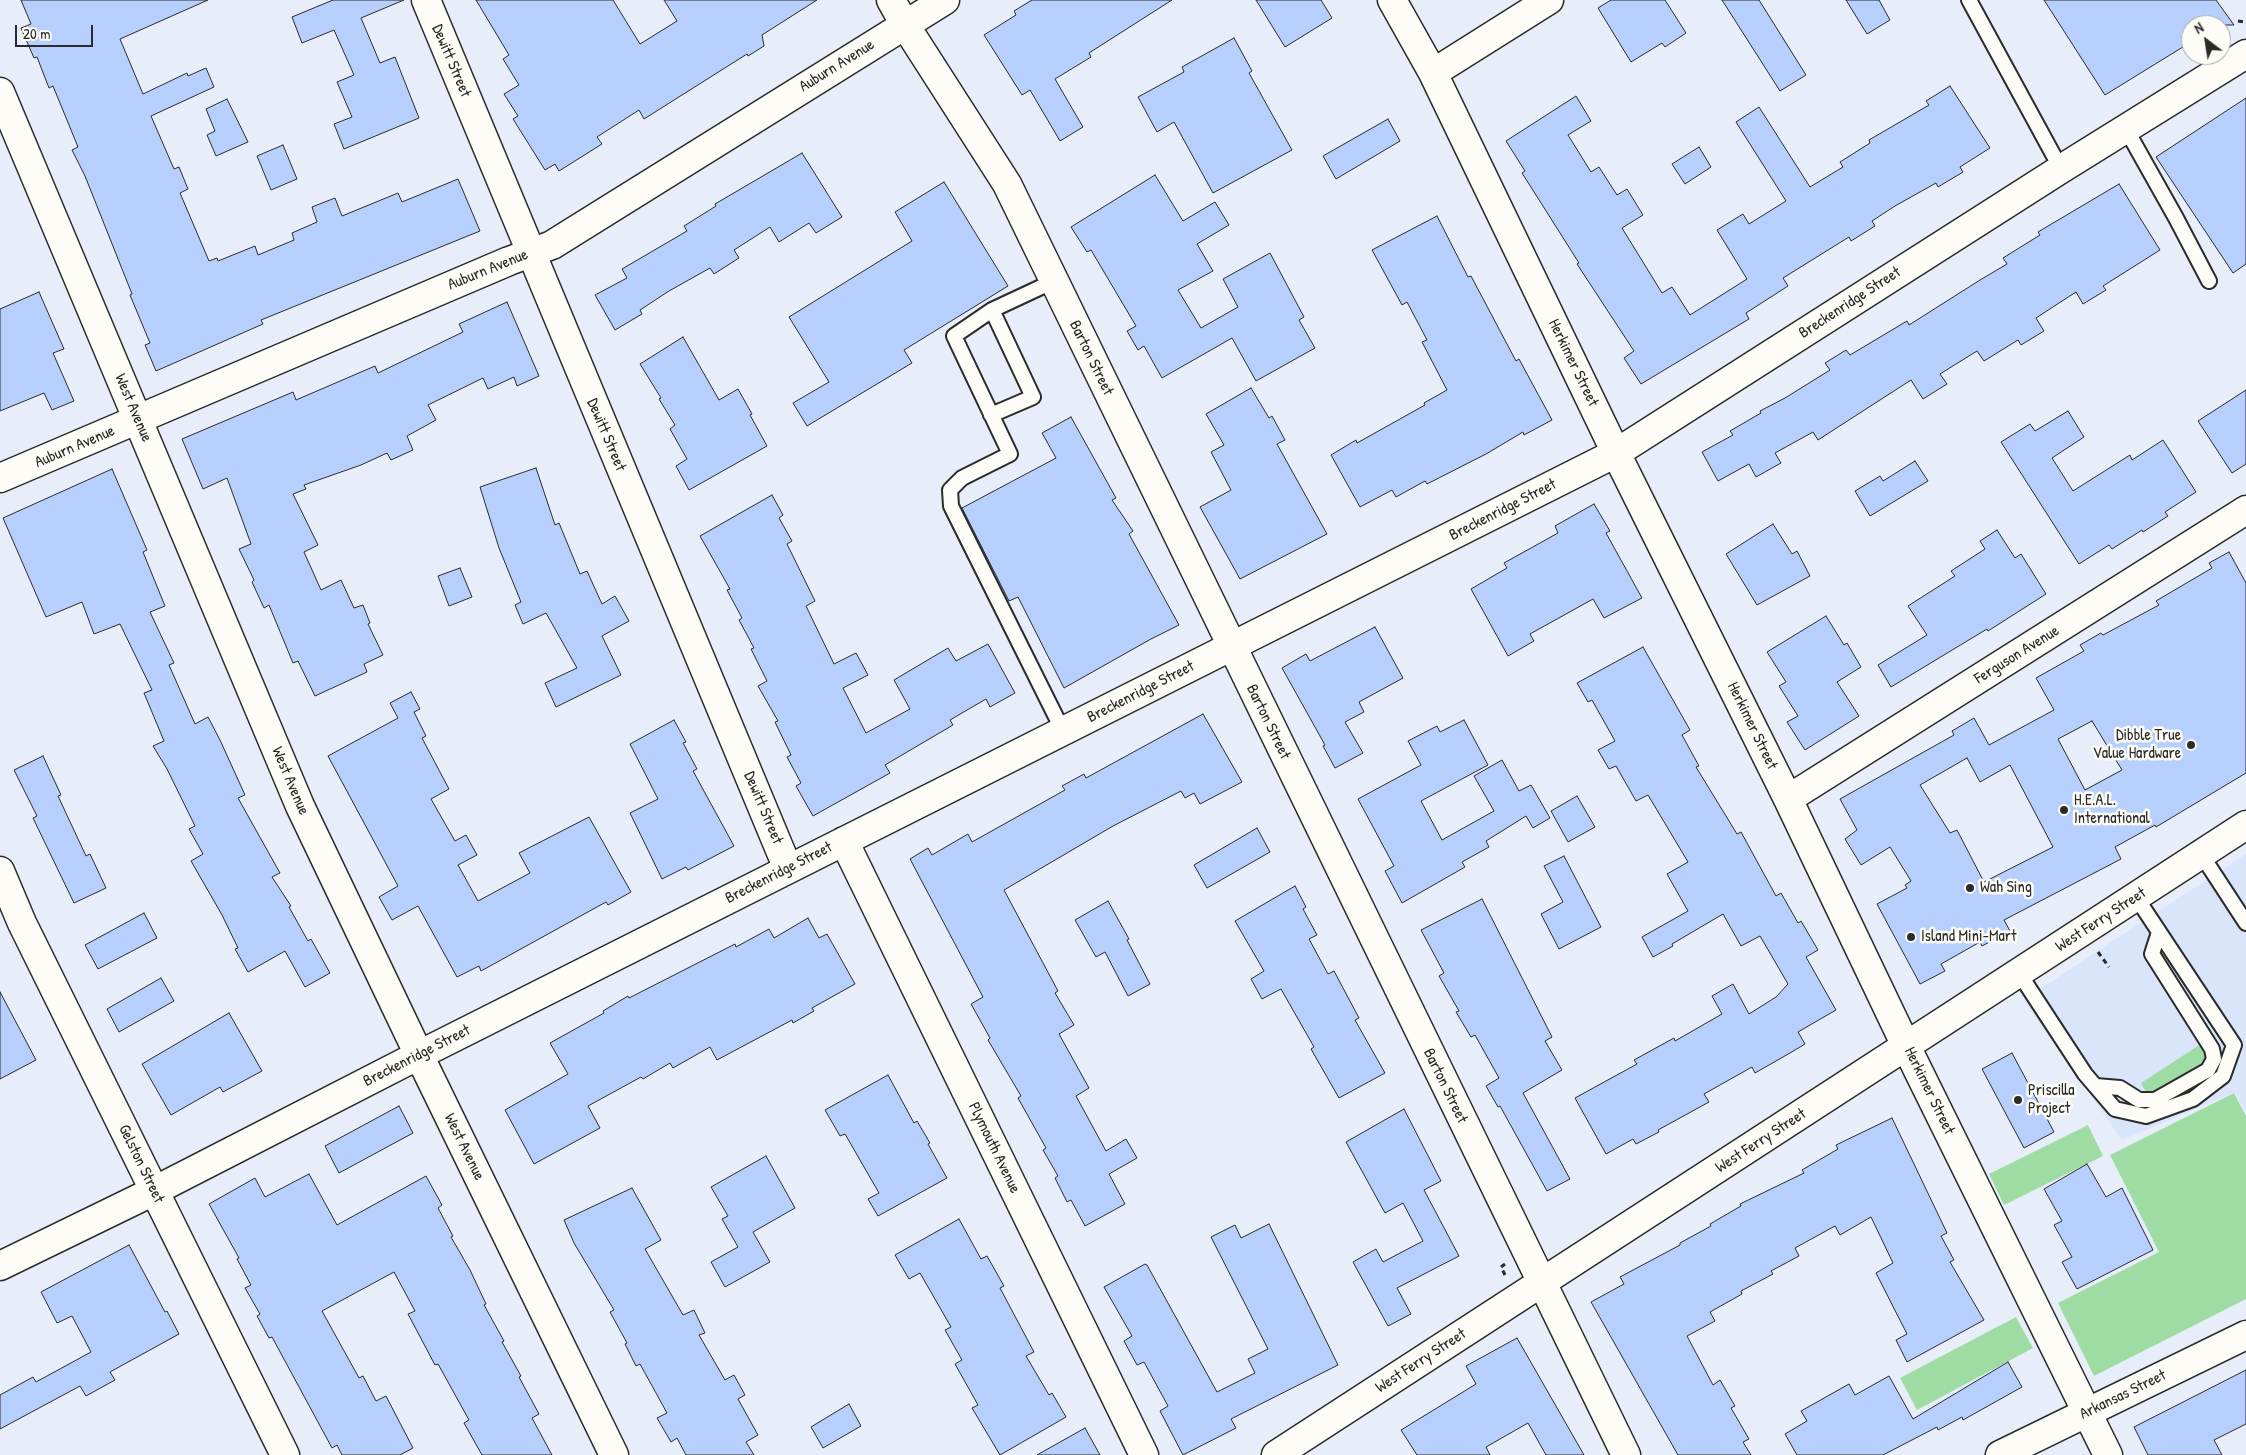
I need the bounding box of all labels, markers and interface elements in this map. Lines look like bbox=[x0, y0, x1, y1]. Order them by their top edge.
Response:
scale bar bbox=[18, 15, 95, 47]
north arrow bbox=[2181, 15, 2231, 65]
text: N bbox=[2190, 18, 2207, 38]
street label: Dewitt Street bbox=[427, 22, 475, 100]
text: 20 m bbox=[23, 23, 50, 44]
street label: Auburn Avenue bbox=[796, 35, 878, 97]
street label: Auburn Avenue bbox=[445, 245, 531, 295]
street label: Breckenridge Street bbox=[1796, 263, 1904, 343]
street label: Herkimer Street bbox=[1544, 316, 1602, 410]
street label: Barton Street bbox=[1065, 318, 1117, 398]
street label: West Avenue bbox=[110, 371, 156, 445]
street label: Dewitt Street bbox=[582, 396, 630, 474]
street label: Auburn Avenue bbox=[32, 422, 118, 472]
street label: Breckenridge Street bbox=[1446, 475, 1560, 545]
street label: Ferguson Avenue bbox=[1971, 621, 2063, 689]
street label: Breckenridge Street bbox=[1084, 657, 1198, 727]
street label: Herkimer Street bbox=[1723, 679, 1781, 773]
street label: Barton Street bbox=[1242, 682, 1294, 762]
place label: Dibble True Value Hardware bbox=[2093, 726, 2181, 764]
marker: Dibble True Value Hardware bbox=[2185, 739, 2197, 751]
street label: West Avenue bbox=[267, 744, 313, 818]
street label: Dewitt Street bbox=[739, 769, 787, 847]
place label: H.E.A.L. International bbox=[2074, 791, 2150, 829]
marker: H.E.A.L. International bbox=[2058, 804, 2070, 816]
street label: Breckenridge Street bbox=[722, 838, 836, 908]
place label: Wah Sing bbox=[1980, 878, 2032, 898]
marker: Wah Sing bbox=[1964, 882, 1976, 894]
street label: West Ferry Street bbox=[2052, 884, 2150, 956]
place label: Island Mini-Mart bbox=[1921, 927, 2016, 947]
marker: Island Mini-Mart bbox=[1905, 931, 1917, 943]
street label: Breckenridge Street bbox=[360, 1021, 474, 1091]
street label: Herkimer Street bbox=[1900, 1044, 1958, 1138]
street label: Barton Street bbox=[1419, 1046, 1471, 1126]
place label: Priscilla Project bbox=[2028, 1081, 2075, 1119]
marker: Priscilla Project bbox=[2012, 1094, 2024, 1106]
street label: Plymouth Avenue bbox=[964, 1099, 1024, 1197]
street label: West Ferry Street bbox=[1712, 1105, 1810, 1177]
street label: West Avenue bbox=[440, 1110, 488, 1184]
street label: Gelston Street bbox=[114, 1122, 168, 1206]
street label: West Ferry Street bbox=[1372, 1325, 1470, 1397]
street label: Arkansas Street bbox=[2077, 1366, 2169, 1424]

